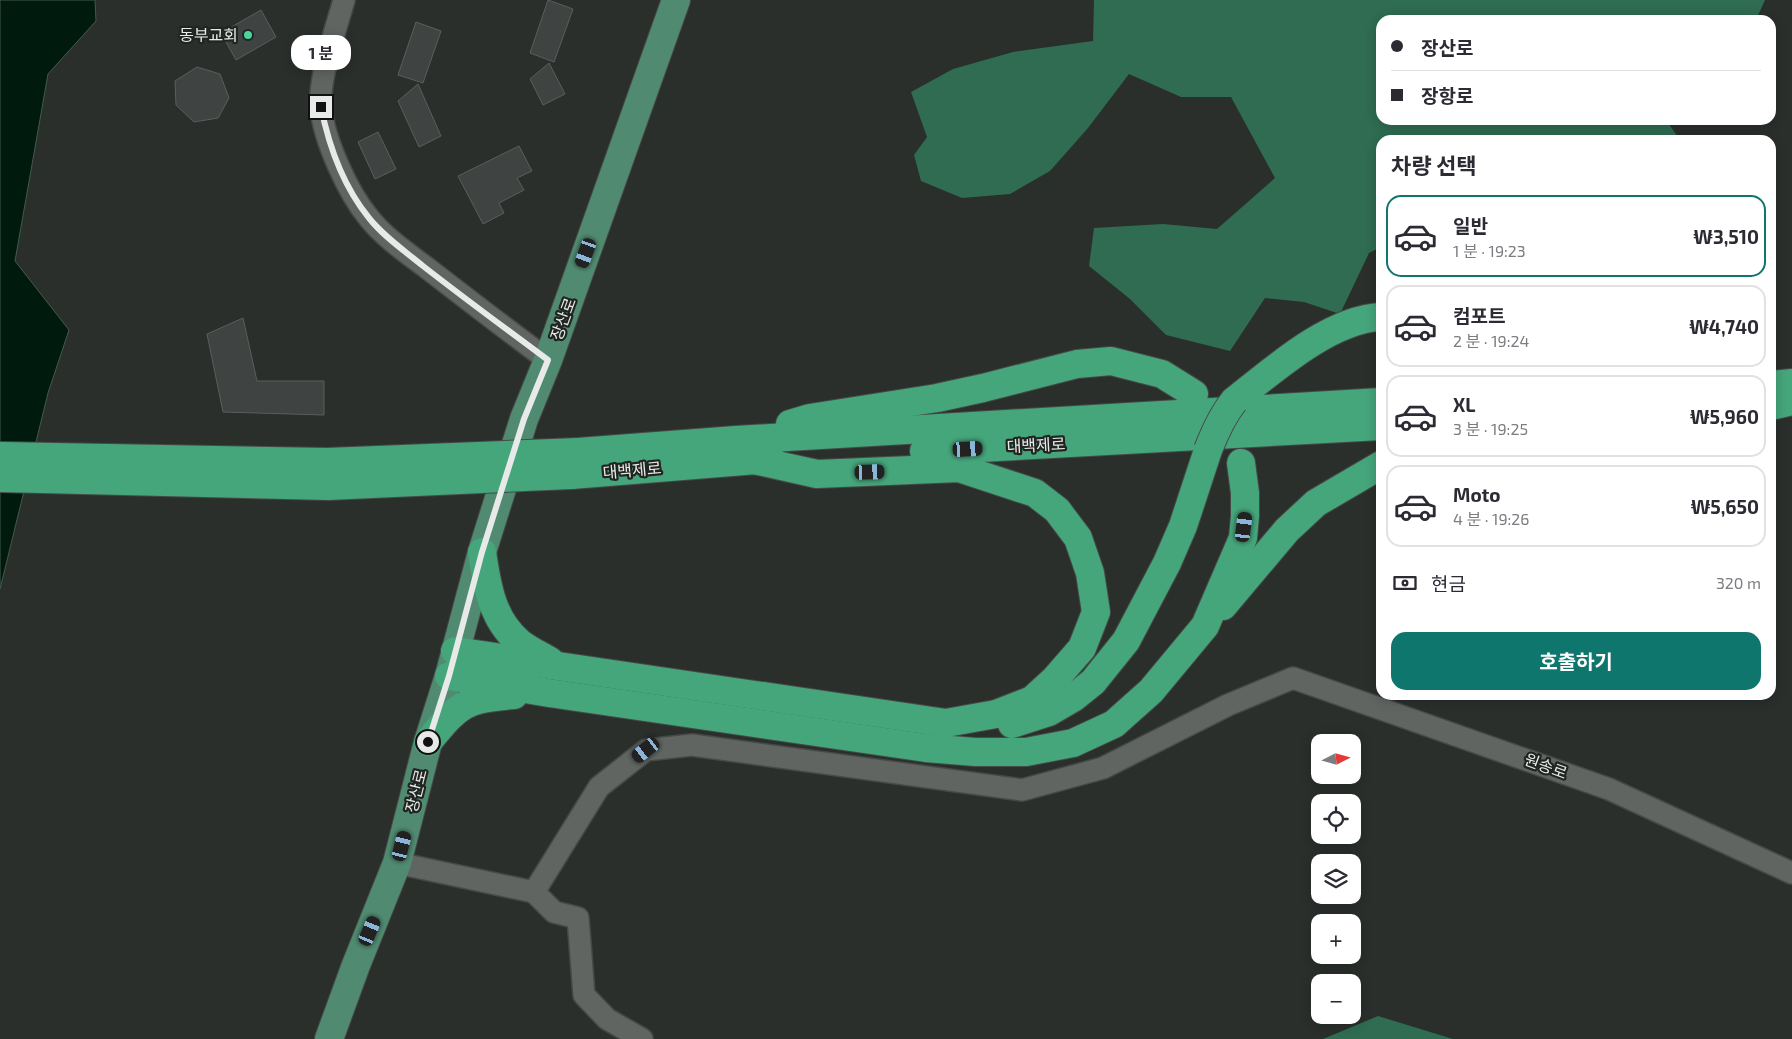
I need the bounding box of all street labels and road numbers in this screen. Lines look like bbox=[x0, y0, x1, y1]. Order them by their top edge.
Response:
street label: 장산로 bbox=[546, 295, 579, 343]
street label: 대백제로 bbox=[1006, 433, 1066, 456]
street label: 대백제로 bbox=[602, 457, 662, 482]
street label: 원송로 bbox=[1522, 749, 1570, 782]
street label: 장산로 bbox=[401, 767, 430, 815]

